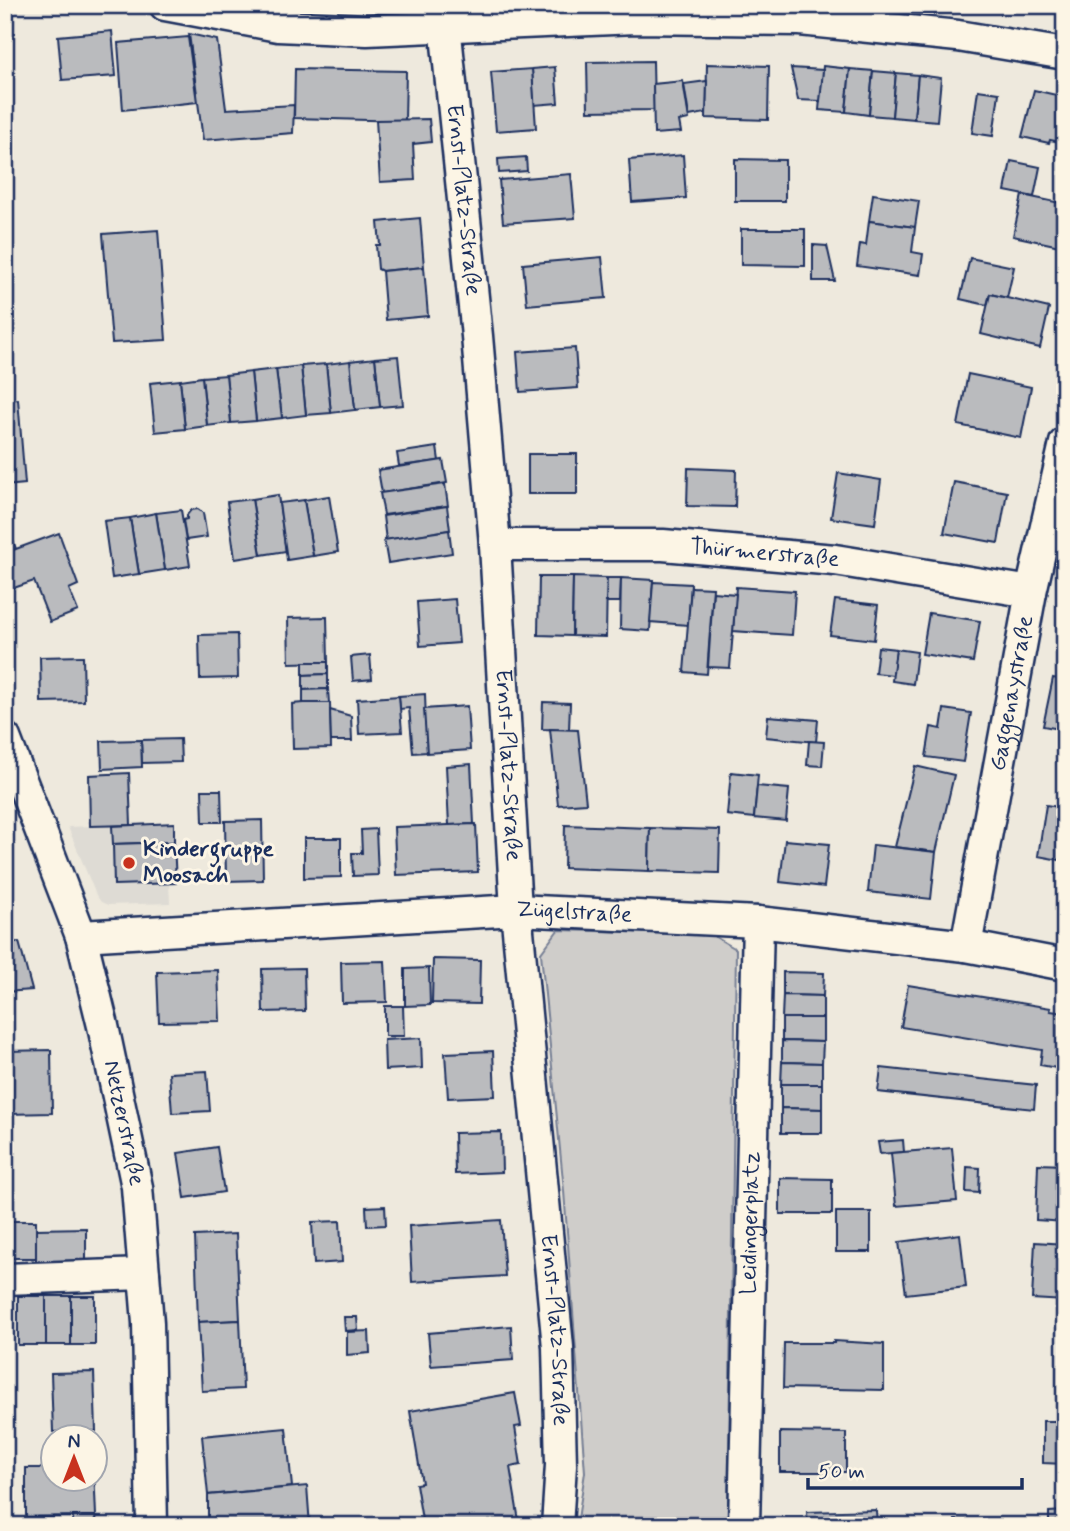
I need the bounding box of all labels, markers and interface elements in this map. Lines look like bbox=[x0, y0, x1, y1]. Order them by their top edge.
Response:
street label: Ernst-Platz-Straße bbox=[438, 103, 488, 297]
street label: Thürmerstraße bbox=[689, 532, 841, 575]
street label: Gaggenaystraße bbox=[983, 613, 1041, 773]
street label: Ernst-Platz-Straße bbox=[487, 668, 528, 862]
place label: Kindergruppe Moosach bbox=[143, 835, 274, 891]
marker: Kindergruppe Moosach bbox=[121, 855, 137, 871]
street label: Zügelstraße bbox=[515, 895, 633, 931]
street label: Netzerstraße bbox=[96, 1058, 151, 1189]
street label: Leidingerplatz bbox=[734, 1151, 768, 1295]
street label: Ernst-Platz-Straße bbox=[532, 1233, 575, 1426]
north arrow bbox=[38, 1422, 108, 1492]
text: N bbox=[68, 1430, 80, 1455]
scale bar bbox=[808, 1447, 1021, 1491]
text: 50 m bbox=[818, 1458, 865, 1486]

